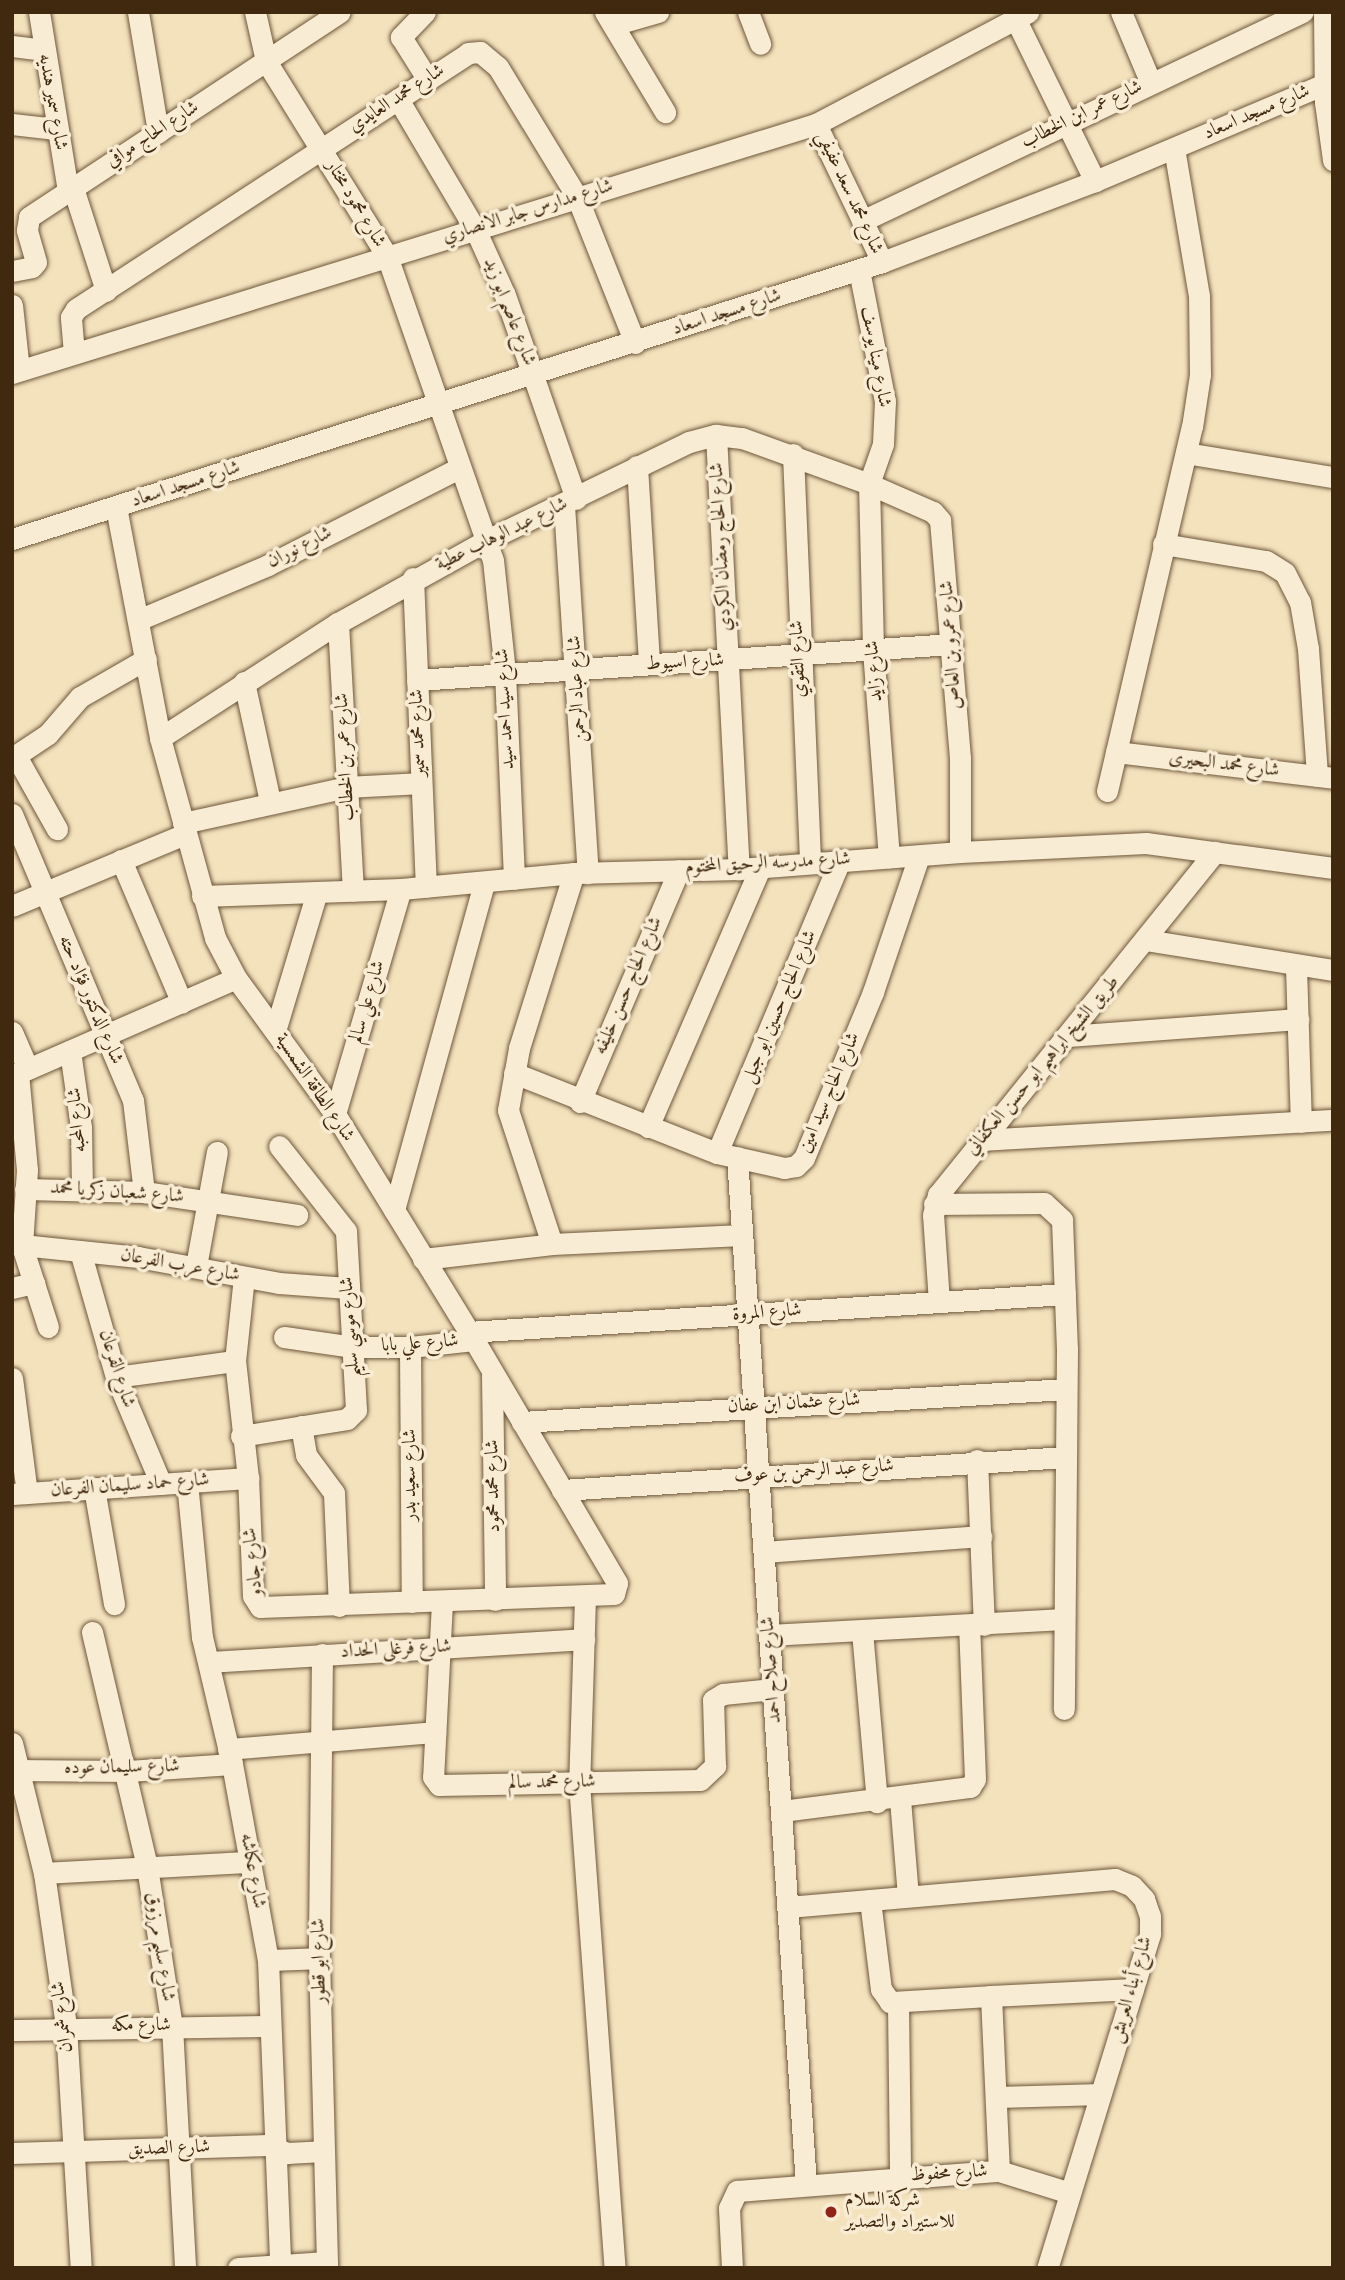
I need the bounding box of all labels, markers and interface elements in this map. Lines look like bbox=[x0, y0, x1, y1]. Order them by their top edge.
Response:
street label: شارع سمير هنديه bbox=[32, 52, 72, 152]
street label: شارع محمد العايدي bbox=[345, 60, 449, 138]
street label: شارع عمر ابن الخطاب bbox=[1018, 76, 1146, 154]
street label: شارع مسجد اسعاد bbox=[1200, 80, 1314, 146]
street label: شارع الحاج موافي bbox=[102, 97, 204, 173]
street label: شارع محمد سعد عفيفي bbox=[811, 128, 887, 258]
street label: شارع محمود مختار bbox=[320, 156, 390, 252]
street label: شارع مدارس جابر الانصاري bbox=[440, 175, 616, 249]
street label: شارع عاصم ابو زيد bbox=[478, 255, 540, 369]
street label: شارع مسجد اسعاد bbox=[670, 285, 784, 341]
street label: شارع مينا يوسف bbox=[855, 305, 895, 409]
street label: شارع مسجد اسعاد bbox=[129, 457, 243, 513]
street label: شارع الحاج رمضان الكردي bbox=[706, 462, 738, 632]
street label: شارع عبد الوهاب عطية bbox=[432, 493, 572, 577]
street label: شارع نوران bbox=[264, 522, 336, 574]
street label: شارع عمرو بن العاص bbox=[936, 580, 968, 710]
street label: شارع التقوي bbox=[786, 620, 812, 698]
street label: شارع عباد الرحمن bbox=[564, 635, 592, 743]
street label: شارع زايد bbox=[861, 640, 889, 702]
street label: شارع سيد احمد سيد bbox=[491, 648, 521, 770]
street label: شارع اسيوط bbox=[645, 650, 725, 676]
street label: شارع محمد سمير bbox=[406, 689, 432, 777]
street label: شارع عمر بن الخطاب bbox=[331, 692, 361, 822]
street label: شارع محمد البحيرى bbox=[1167, 747, 1281, 783]
street label: شارع مدرسه الرحيق المختوم bbox=[685, 848, 851, 880]
street label: شارع الحاج حسن خليفه bbox=[590, 914, 668, 1058]
street label: شارع الحاج حسين ابو جبل bbox=[737, 927, 823, 1087]
street label: شارع الدكتور فؤاد حته bbox=[53, 932, 127, 1068]
street label: شارع علي سالم bbox=[345, 958, 391, 1046]
street label: طريق الشيخ ابراهيم ابو حسن العكفاني bbox=[961, 972, 1125, 1160]
street label: شارع الطاقة الشمسية bbox=[269, 1029, 359, 1147]
street label: شارع الحاج سيد امين bbox=[794, 1029, 866, 1157]
street label: شارع المحبه bbox=[64, 1087, 92, 1153]
street label: شارع شعبان زكريا محمد bbox=[49, 1177, 185, 1209]
street label: شارع عرب الفرعان bbox=[119, 1244, 241, 1288]
street label: شارع موسي سليم bbox=[336, 1276, 366, 1378]
street label: شارع المروة bbox=[732, 1299, 802, 1327]
street label: شارع القرعان bbox=[93, 1327, 139, 1411]
street label: شارع علي بابا bbox=[381, 1330, 459, 1358]
street label: شارع عثمان ابن عفان bbox=[727, 1389, 861, 1419]
street label: شارع سعيد بدر bbox=[400, 1429, 422, 1521]
street label: شارع محمد محمود bbox=[482, 1439, 506, 1533]
street label: شارع عبد الرحمن بن عوف bbox=[733, 1455, 895, 1489]
street label: شارع حماد سليمان الفرعان bbox=[50, 1469, 210, 1503]
street label: شارع جادو bbox=[239, 1526, 269, 1598]
street label: شارع صلاح احمد bbox=[757, 1616, 787, 1724]
street label: شارع فرغلى الحداد bbox=[340, 1636, 452, 1664]
street label: شارع سليمان عوده bbox=[64, 1756, 180, 1780]
street label: شارع محمد سالم bbox=[508, 1771, 596, 1795]
street label: شارع عكاشه bbox=[234, 1832, 270, 1910]
street label: شارع سليم مرزوق bbox=[139, 1891, 179, 2003]
street label: شارع ابو قطور bbox=[308, 1918, 332, 2004]
street label: شارع أبناء العريش bbox=[1106, 1934, 1158, 2046]
street label: شارع شمران bbox=[47, 1980, 79, 2054]
street label: شارع مكه bbox=[111, 2015, 171, 2037]
street label: شارع الصديق bbox=[127, 2136, 211, 2162]
street label: شارع محفوظ bbox=[910, 2161, 988, 2187]
place label: شركة السلام للاستيراد والتصدير bbox=[845, 2190, 955, 2234]
marker: شركة السلام للاستيراد والتصدير bbox=[823, 2204, 839, 2220]

